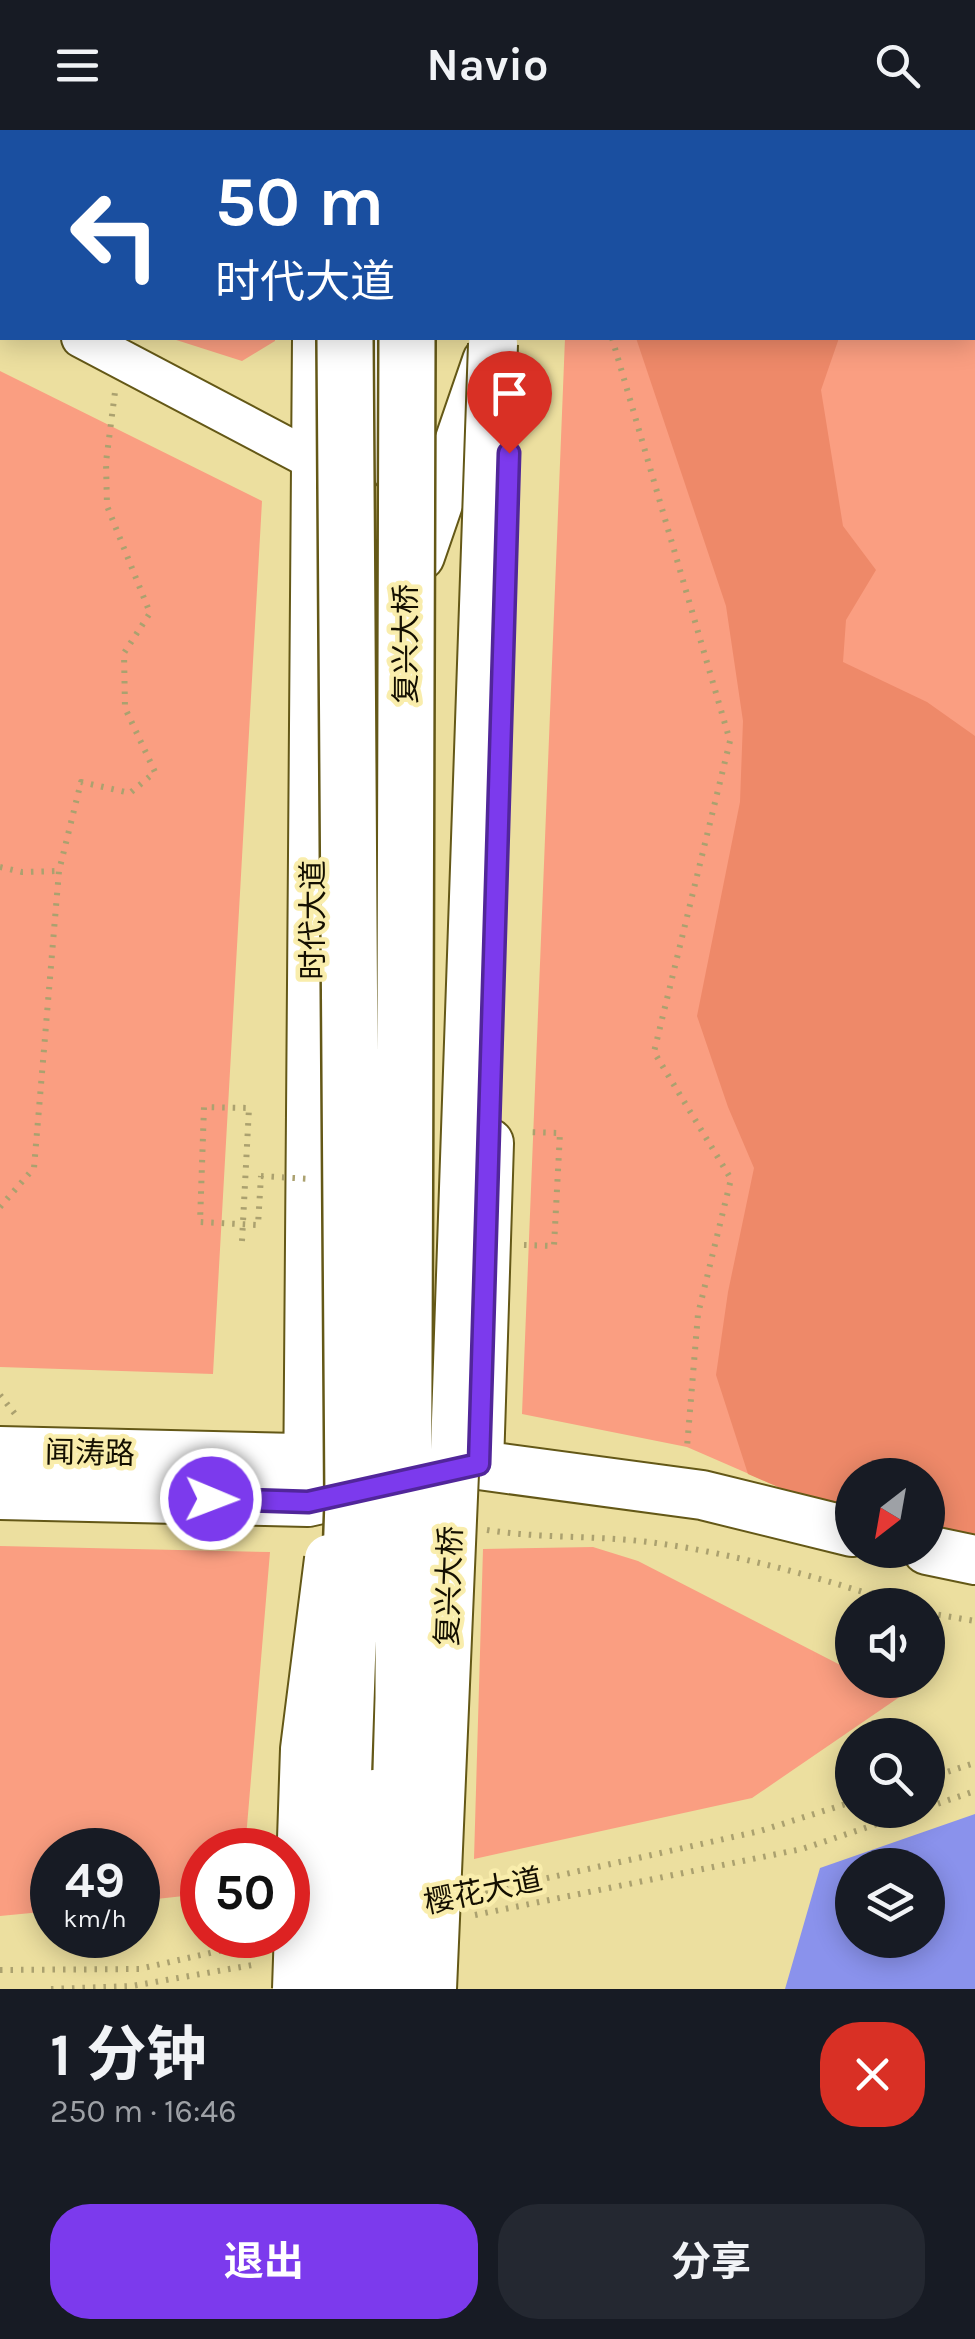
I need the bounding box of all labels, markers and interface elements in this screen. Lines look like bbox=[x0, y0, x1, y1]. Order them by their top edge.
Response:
icon: menu bbox=[50, 38, 105, 93]
icon: search bbox=[870, 38, 925, 93]
text: Navio bbox=[426, 39, 549, 91]
text: 50 m bbox=[215, 161, 384, 243]
icon: left bbox=[50, 170, 180, 300]
text: 时代大道 bbox=[215, 256, 395, 308]
pin bbox=[467, 351, 552, 454]
icon: arrive bbox=[482, 366, 537, 421]
street label: 复兴大桥 bbox=[388, 584, 424, 704]
street label: 时代大道 bbox=[295, 860, 331, 980]
street label: 闻涛路 bbox=[45, 1434, 135, 1472]
position arrow bbox=[159, 1447, 263, 1551]
north arrow bbox=[835, 1458, 945, 1568]
map controls bbox=[835, 1458, 945, 1958]
street label: 复兴大桥 bbox=[429, 1525, 469, 1647]
button: sound bbox=[835, 1588, 945, 1698]
button: search bbox=[835, 1718, 945, 1828]
speed limit sign: 50 bbox=[180, 1828, 310, 1958]
button: layers bbox=[835, 1848, 945, 1958]
text: 49 bbox=[65, 1851, 125, 1910]
street label: 樱花大道 bbox=[421, 1861, 545, 1921]
text: km/h bbox=[63, 1904, 127, 1933]
text: 1 分钟 bbox=[50, 2020, 207, 2090]
button: close bbox=[820, 2022, 925, 2127]
text: 250 m · 16:46 bbox=[50, 2093, 237, 2130]
button: 退出 bbox=[50, 2204, 478, 2319]
button: 分享 bbox=[498, 2204, 925, 2319]

